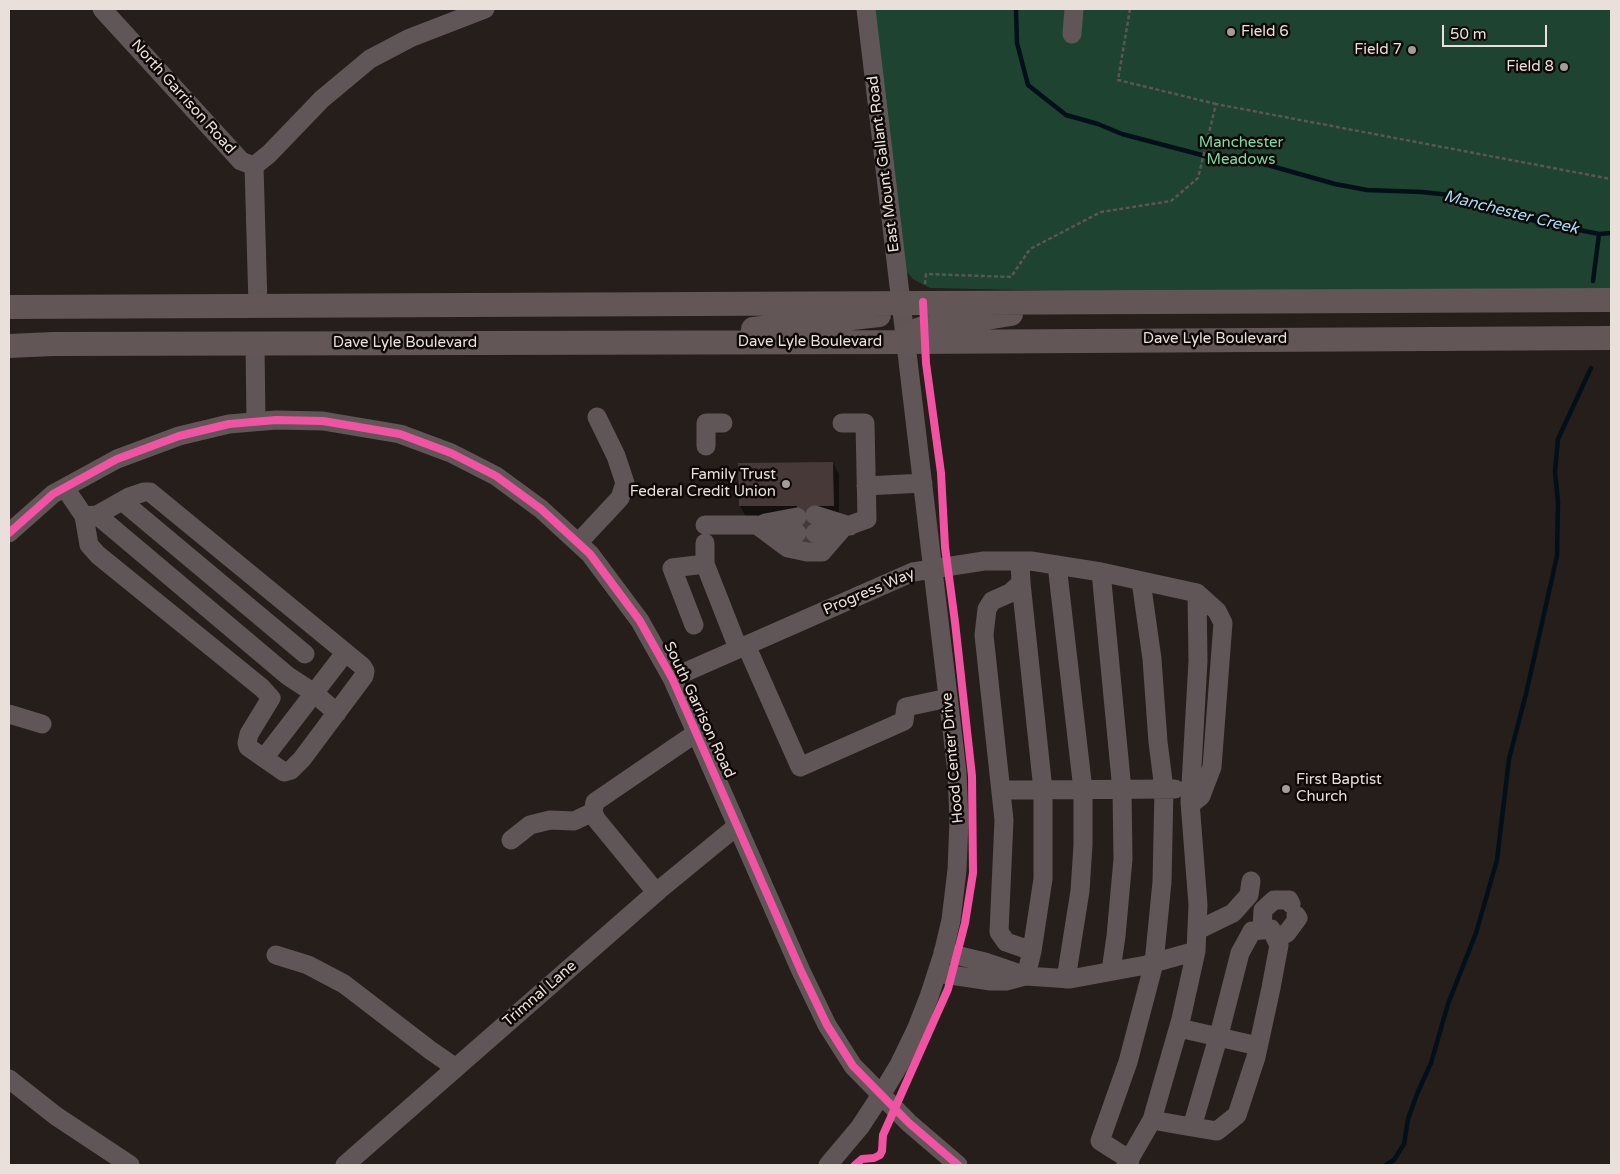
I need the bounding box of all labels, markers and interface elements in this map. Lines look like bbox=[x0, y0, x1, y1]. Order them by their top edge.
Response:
scale bar bbox=[1445, 15, 1550, 47]
place label: Field 6 bbox=[1241, 23, 1289, 41]
text: 50 m bbox=[1450, 25, 1487, 43]
marker: Field 6 bbox=[1225, 26, 1237, 38]
street label: North Garrison Road bbox=[127, 36, 239, 158]
place label: Field 7 bbox=[1354, 41, 1402, 59]
marker: Field 7 bbox=[1406, 44, 1418, 56]
place label: Field 8 bbox=[1506, 58, 1554, 76]
marker: Field 8 bbox=[1558, 61, 1570, 73]
street label: East Mount Gallant Road bbox=[864, 75, 904, 253]
park label: Manchester Meadows bbox=[1199, 134, 1283, 169]
water label: Manchester Creek bbox=[1442, 187, 1580, 239]
street label: Dave Lyle Boulevard bbox=[1143, 330, 1287, 348]
street label: Dave Lyle Boulevard bbox=[738, 333, 882, 351]
street label: Dave Lyle Boulevard bbox=[333, 334, 477, 352]
place label: Family Trust Federal Credit Union bbox=[630, 466, 776, 501]
marker: Family Trust Federal Credit Union bbox=[780, 478, 792, 490]
street label: Progress Way bbox=[821, 565, 917, 619]
street label: South Garrison Road bbox=[660, 639, 738, 781]
street label: Hood Center Drive bbox=[938, 692, 968, 824]
place label: First Baptist Church bbox=[1296, 771, 1382, 806]
marker: First Baptist Church bbox=[1280, 783, 1292, 795]
street label: Trimnal Lane bbox=[500, 957, 580, 1031]

